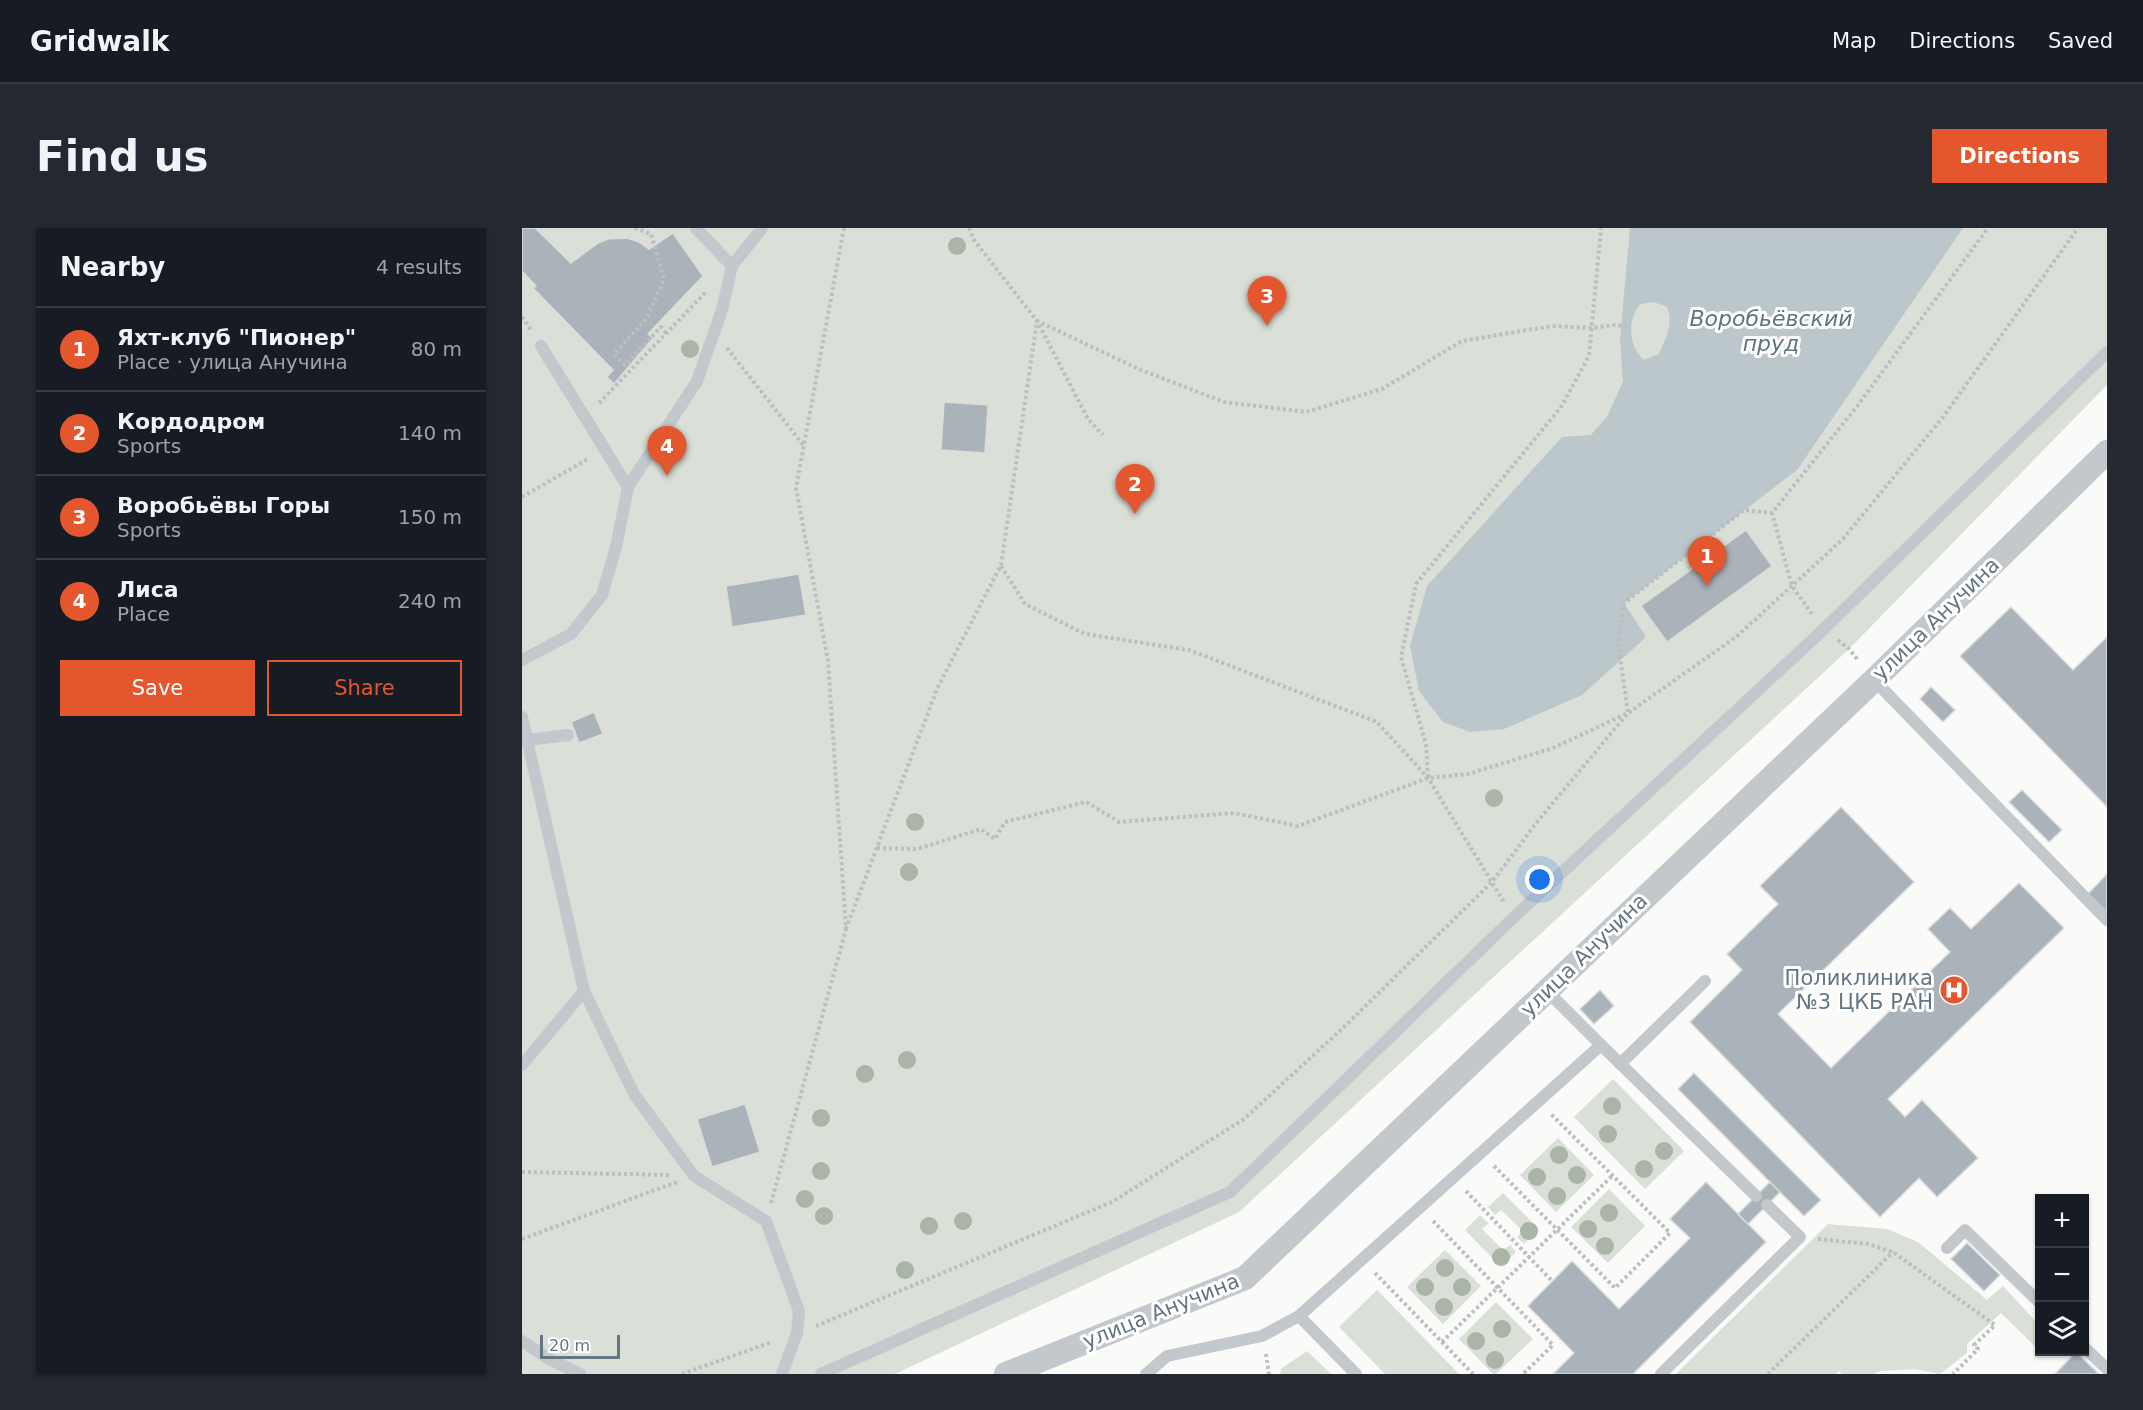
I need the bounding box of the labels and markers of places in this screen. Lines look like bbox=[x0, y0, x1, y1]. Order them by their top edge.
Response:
pin: 3 bbox=[1248, 276, 1286, 326]
pin: 4 bbox=[648, 426, 686, 476]
pin: 2 bbox=[1116, 464, 1154, 514]
pin: 1 bbox=[1688, 536, 1726, 586]
place label: Поликлиника №3 ЦКБ РАН bbox=[1785, 966, 1933, 1014]
hospital icon: Поликлиника №3 ЦКБ РАН bbox=[1938, 974, 1970, 1006]

